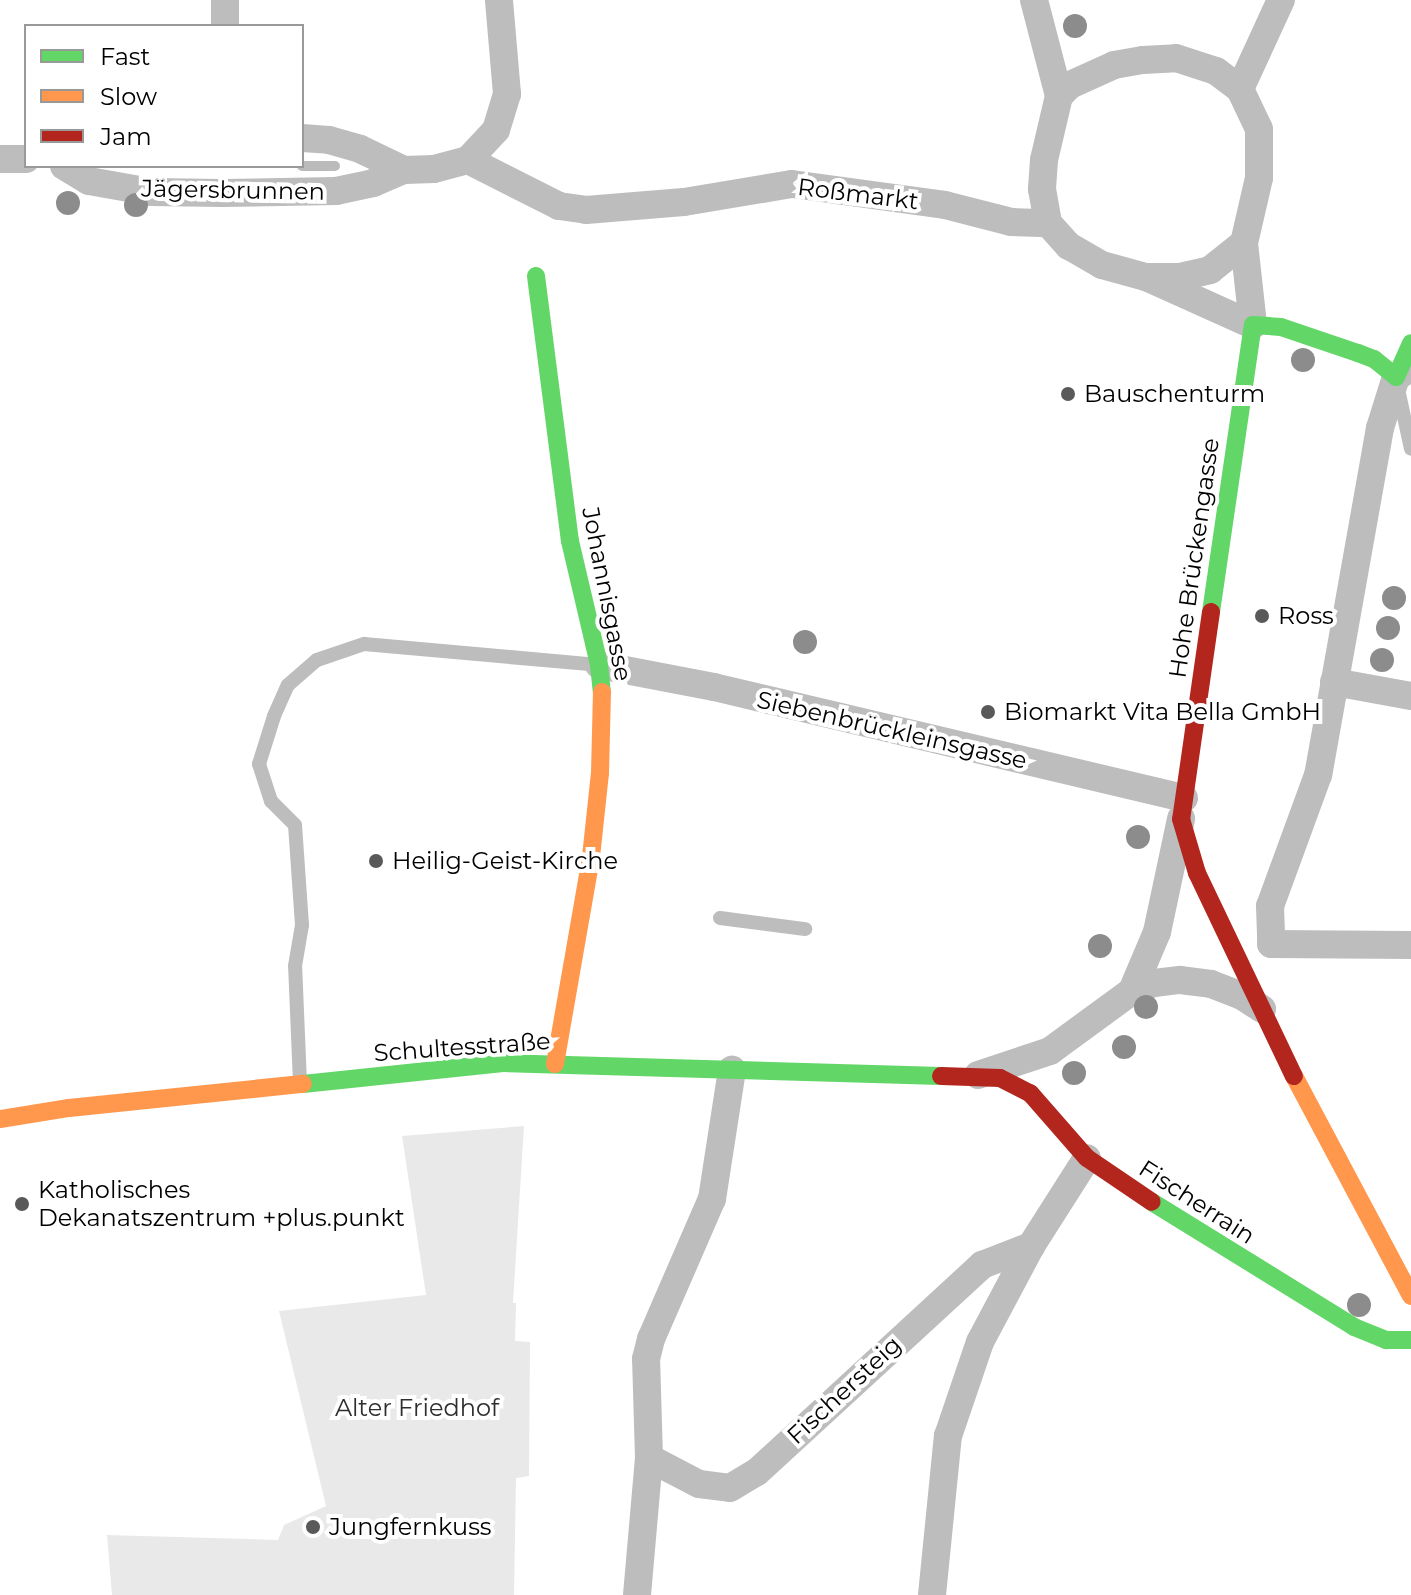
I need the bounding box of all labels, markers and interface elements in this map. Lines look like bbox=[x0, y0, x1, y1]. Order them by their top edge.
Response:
legend bbox=[24, 24, 304, 168]
text: Fast bbox=[100, 42, 150, 71]
text: Slow bbox=[100, 82, 157, 111]
text: Jam bbox=[100, 122, 152, 151]
street label: Roßmarkt bbox=[796, 172, 920, 216]
street label: Jägersbrunnen bbox=[141, 174, 325, 206]
place label: Bauschenturm bbox=[1084, 380, 1265, 408]
marker: Bauschenturm bbox=[1059, 385, 1077, 403]
street label: Hohe Brückengasse bbox=[1163, 436, 1225, 680]
street label: Johannisgasse bbox=[576, 505, 638, 683]
place label: Ross bbox=[1278, 602, 1334, 630]
marker: Ross bbox=[1253, 607, 1271, 625]
street label: Siebenbrückleinsgasse bbox=[754, 685, 1030, 775]
place label: Biomarkt Vita Bella GmbH bbox=[1004, 698, 1321, 726]
marker: Biomarkt Vita Bella GmbH bbox=[979, 703, 997, 721]
place label: Heilig-Geist-Kirche bbox=[392, 847, 618, 875]
marker: Heilig-Geist-Kirche bbox=[367, 852, 385, 870]
street label: Schultesstraße bbox=[373, 1026, 551, 1068]
street label: Fischerrain bbox=[1134, 1154, 1260, 1250]
place label: Katholisches Dekanatszentrum +plus.punkt bbox=[38, 1176, 405, 1232]
marker: Katholisches Dekanatszentrum +plus.punkt bbox=[13, 1195, 31, 1213]
street label: Fischersteig bbox=[781, 1330, 907, 1450]
park label: Alter Friedhof bbox=[335, 1394, 499, 1422]
place label: Jungfernkuss bbox=[329, 1513, 492, 1541]
marker: Jungfernkuss bbox=[304, 1518, 322, 1536]

